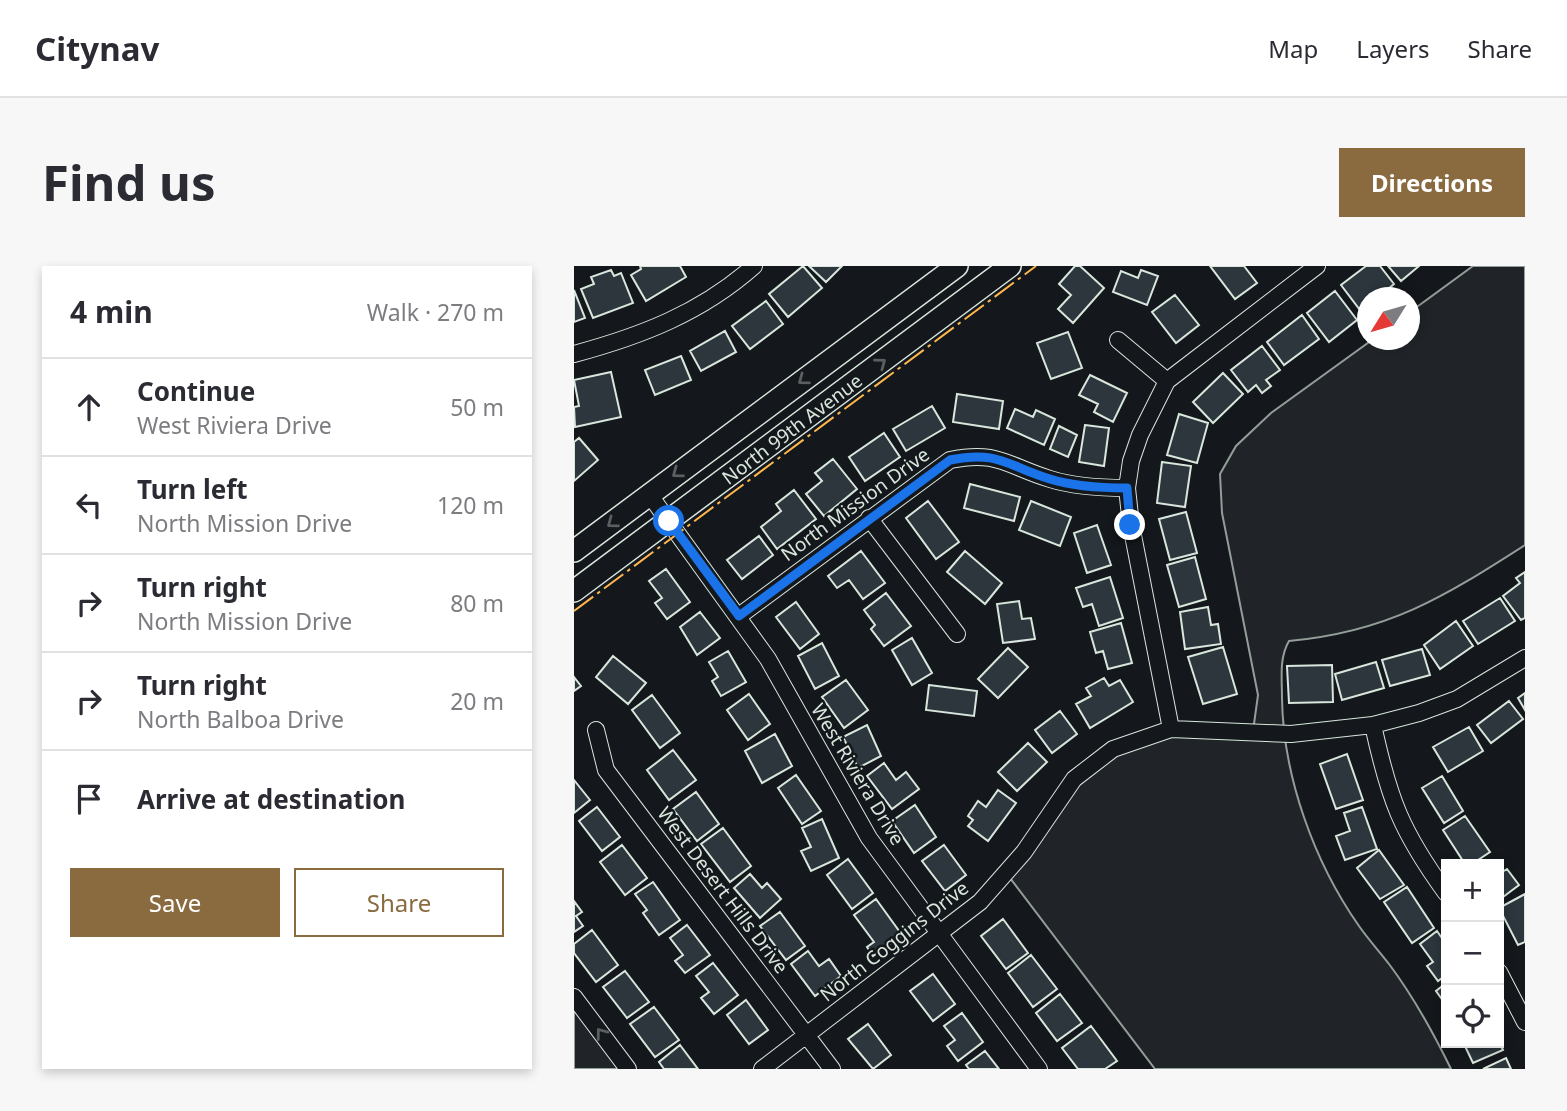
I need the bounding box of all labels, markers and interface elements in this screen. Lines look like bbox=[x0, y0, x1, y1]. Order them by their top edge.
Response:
text: Citynav bbox=[35, 26, 159, 71]
text: Map bbox=[1268, 32, 1318, 65]
text: Layers bbox=[1356, 32, 1430, 65]
text: Share bbox=[1468, 32, 1532, 65]
button: Directions bbox=[1339, 148, 1525, 217]
text: Find us bbox=[42, 149, 216, 215]
north arrow bbox=[1357, 287, 1420, 350]
text: 4 min bbox=[70, 291, 153, 332]
text: Walk · 270 m bbox=[367, 296, 504, 328]
one-way arrow bbox=[873, 358, 886, 371]
street label: North 99th Avenue bbox=[717, 368, 867, 490]
one-way arrow bbox=[799, 371, 811, 384]
text: Continue bbox=[137, 373, 255, 409]
icon: ahead bbox=[70, 388, 108, 426]
text: 50 m bbox=[450, 391, 504, 423]
text: West Riviera Drive bbox=[137, 409, 332, 441]
street label: North Mission Drive bbox=[775, 441, 935, 567]
one-way arrow bbox=[673, 465, 685, 478]
text: Turn left bbox=[137, 471, 248, 507]
icon: left bbox=[70, 486, 108, 524]
text: 120 m bbox=[437, 489, 504, 521]
route start bbox=[653, 505, 684, 536]
text: North Mission Drive bbox=[137, 507, 352, 539]
route end bbox=[1114, 509, 1145, 540]
one-way arrow bbox=[607, 514, 620, 527]
text: Turn right bbox=[137, 569, 267, 605]
icon: right bbox=[70, 584, 108, 622]
text: 80 m bbox=[450, 587, 504, 619]
text: North Mission Drive bbox=[137, 605, 352, 637]
text: Turn right bbox=[137, 667, 267, 703]
icon: right bbox=[70, 682, 108, 720]
text: 20 m bbox=[450, 685, 504, 717]
street label: West Riviera Drive bbox=[805, 698, 911, 850]
text: North Balboa Drive bbox=[137, 703, 344, 735]
icon: arrive bbox=[70, 780, 108, 818]
text: Arrive at destination bbox=[137, 781, 406, 817]
street label: West Desert Hills Drive bbox=[652, 801, 794, 979]
map controls bbox=[1441, 859, 1504, 1048]
button: + bbox=[1441, 859, 1504, 922]
button: Save bbox=[70, 868, 280, 937]
button: Share bbox=[294, 868, 504, 937]
street label: North Coggins Drive bbox=[814, 875, 974, 1007]
button: − bbox=[1441, 922, 1504, 985]
button: locate bbox=[1441, 985, 1504, 1048]
one-way arrow bbox=[597, 1028, 609, 1041]

